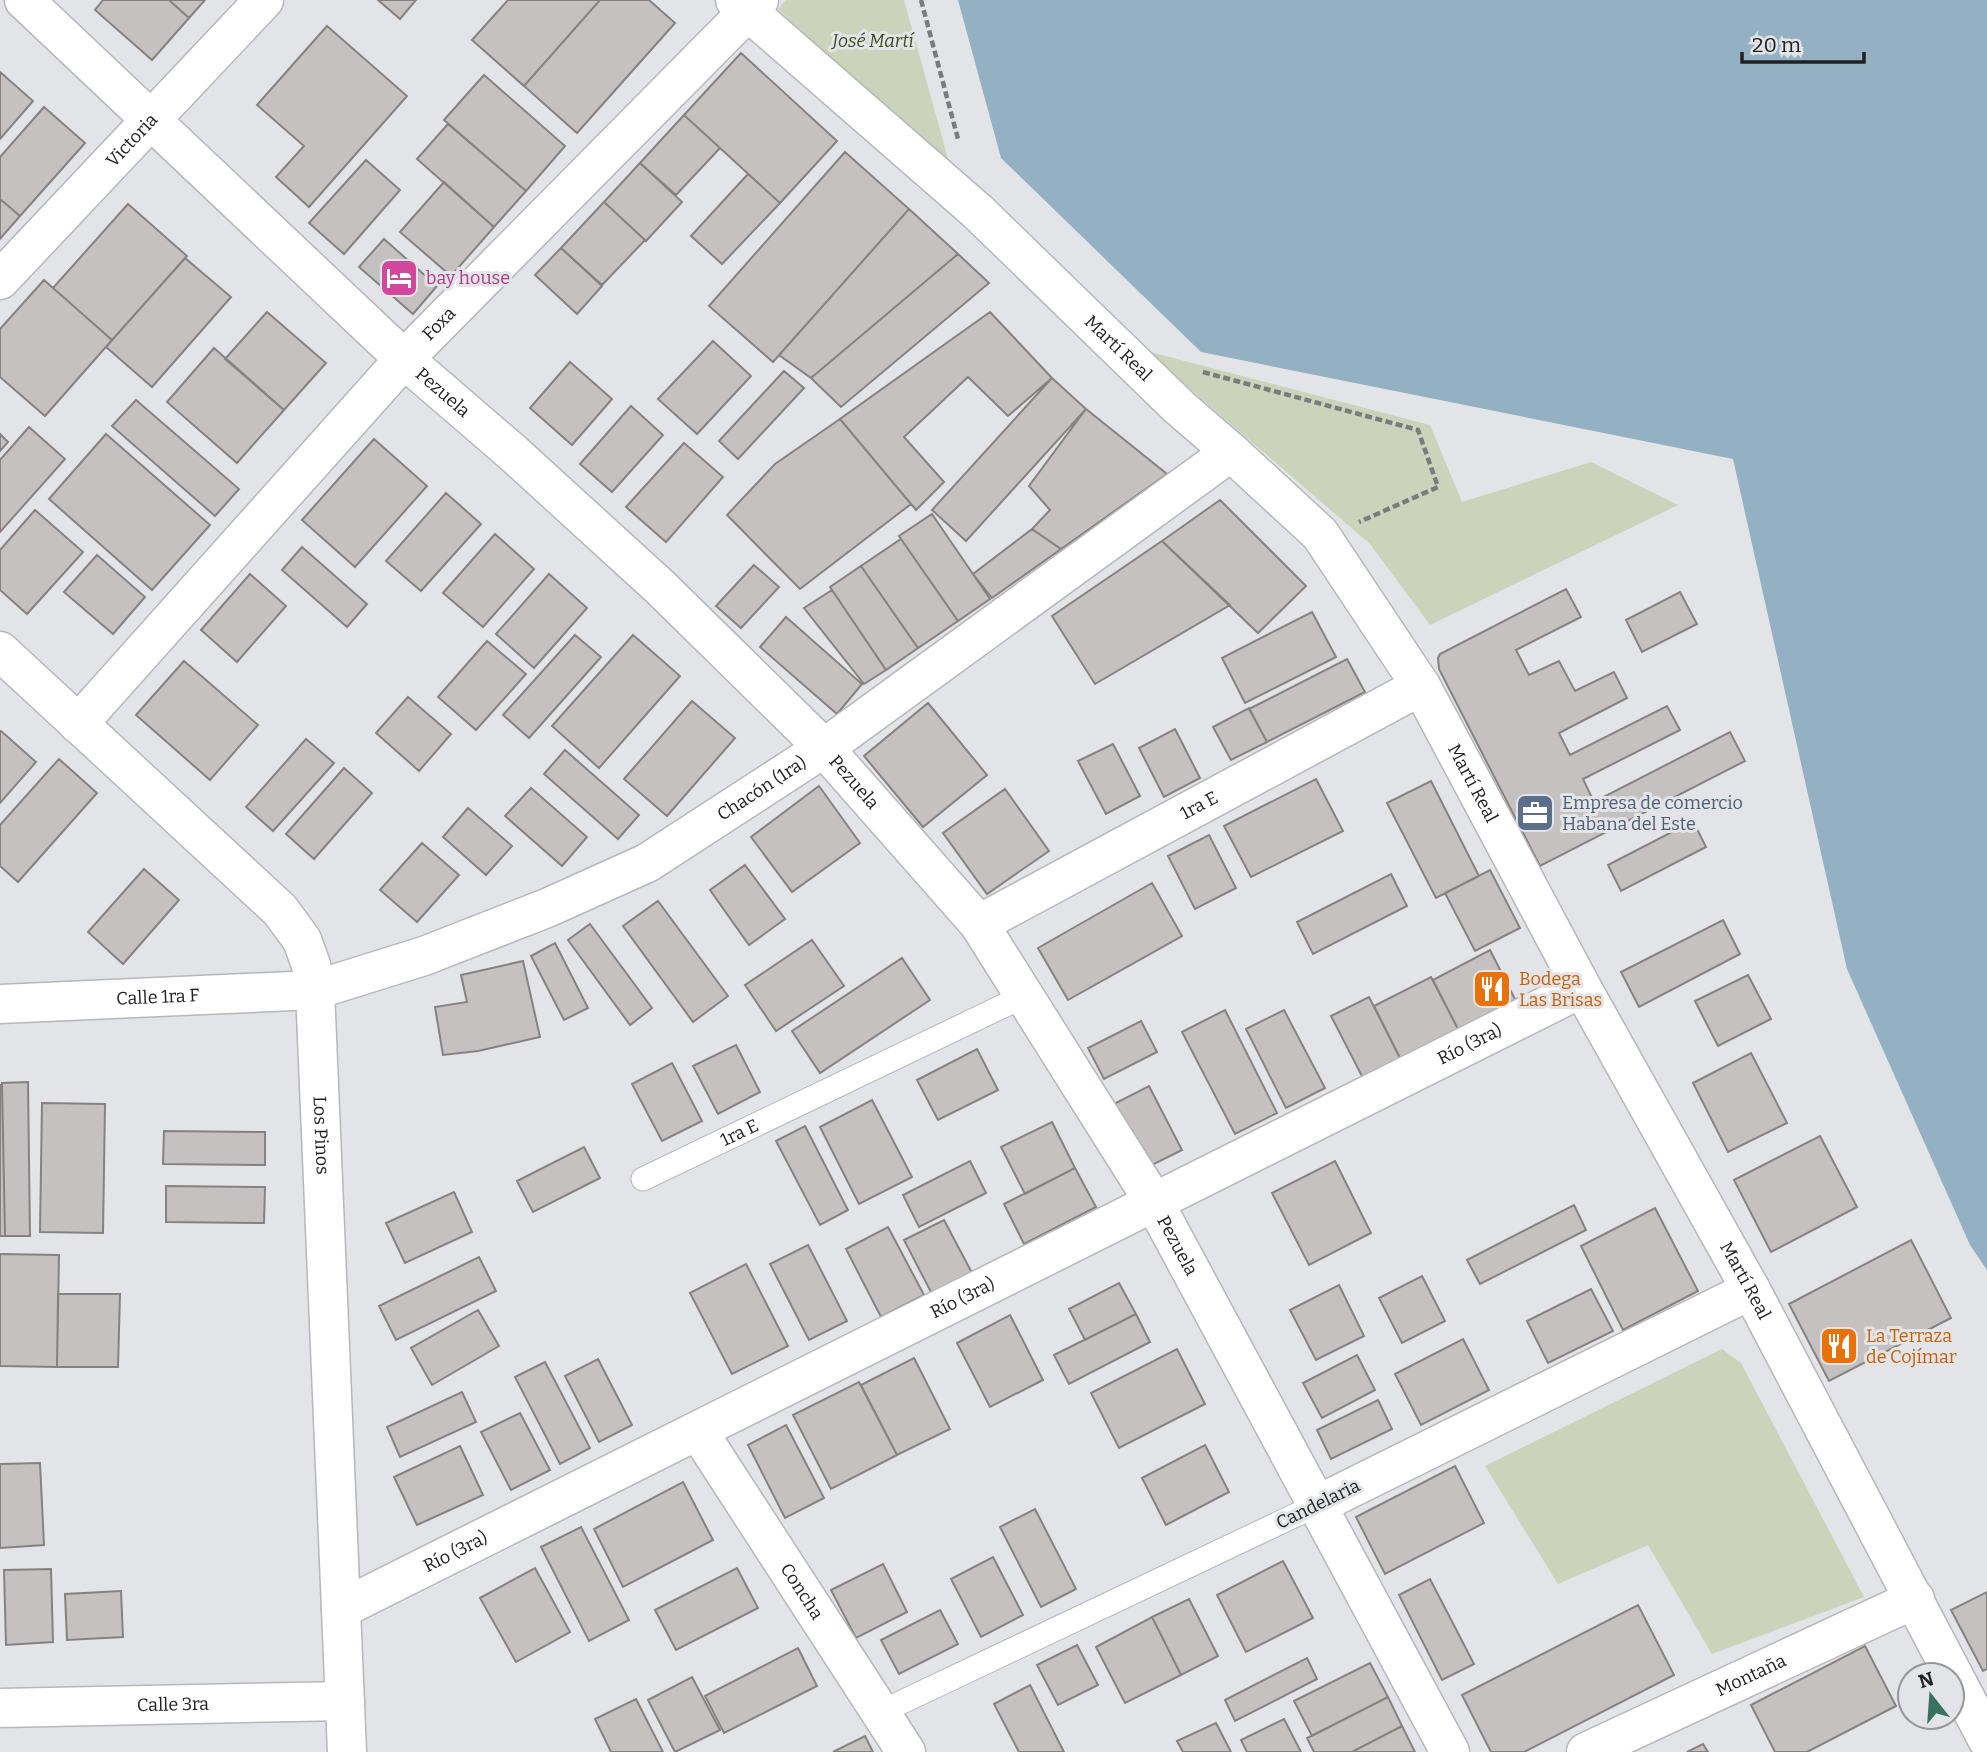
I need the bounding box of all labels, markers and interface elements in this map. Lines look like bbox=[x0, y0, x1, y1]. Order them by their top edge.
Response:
scale bar bbox=[1742, 21, 1864, 65]
park label: José Martí bbox=[830, 30, 916, 52]
text: 20 m bbox=[1752, 32, 1801, 58]
street label: Victoria bbox=[101, 109, 162, 172]
hotel icon: bay house bbox=[378, 257, 420, 299]
place label: bay house bbox=[426, 267, 510, 289]
street label: Foxa bbox=[418, 302, 460, 345]
street label: Martí Real bbox=[1080, 310, 1157, 386]
street label: Pezuela bbox=[411, 363, 475, 422]
street label: Martí Real bbox=[1443, 740, 1503, 826]
street label: Chacón (1ra) bbox=[713, 751, 811, 825]
street label: Pezuela bbox=[824, 751, 884, 814]
street label: 1ra E bbox=[1177, 786, 1222, 824]
office icon: Empresa de comercio Habana del Este bbox=[1514, 792, 1556, 834]
place label: Empresa de comercio Habana del Este bbox=[1562, 792, 1743, 835]
restaurant icon: Bodega Las Brisas bbox=[1471, 968, 1513, 1010]
place label: Bodega Las Brisas bbox=[1519, 968, 1602, 1011]
street label: Calle 1ra F bbox=[116, 984, 200, 1010]
street label: Río (3ra) bbox=[1434, 1019, 1505, 1070]
street label: Los Pinos bbox=[308, 1096, 334, 1175]
street label: 1ra E bbox=[717, 1114, 762, 1151]
street label: Pezuela bbox=[1152, 1212, 1203, 1280]
street label: Martí Real bbox=[1715, 1238, 1775, 1323]
street label: Río (3ra) bbox=[927, 1273, 998, 1323]
restaurant icon: La Terraza de Cojímar bbox=[1818, 1325, 1860, 1367]
place label: La Terraza de Cojímar bbox=[1866, 1325, 1957, 1368]
street label: Candelaria bbox=[1273, 1474, 1364, 1534]
street label: Río (3ra) bbox=[420, 1526, 491, 1577]
street label: Concha bbox=[776, 1559, 828, 1624]
street label: Montaña bbox=[1712, 1649, 1790, 1701]
north arrow bbox=[1896, 1661, 1966, 1731]
text: N bbox=[1916, 1667, 1937, 1693]
street label: Calle 3ra bbox=[137, 1693, 209, 1716]

